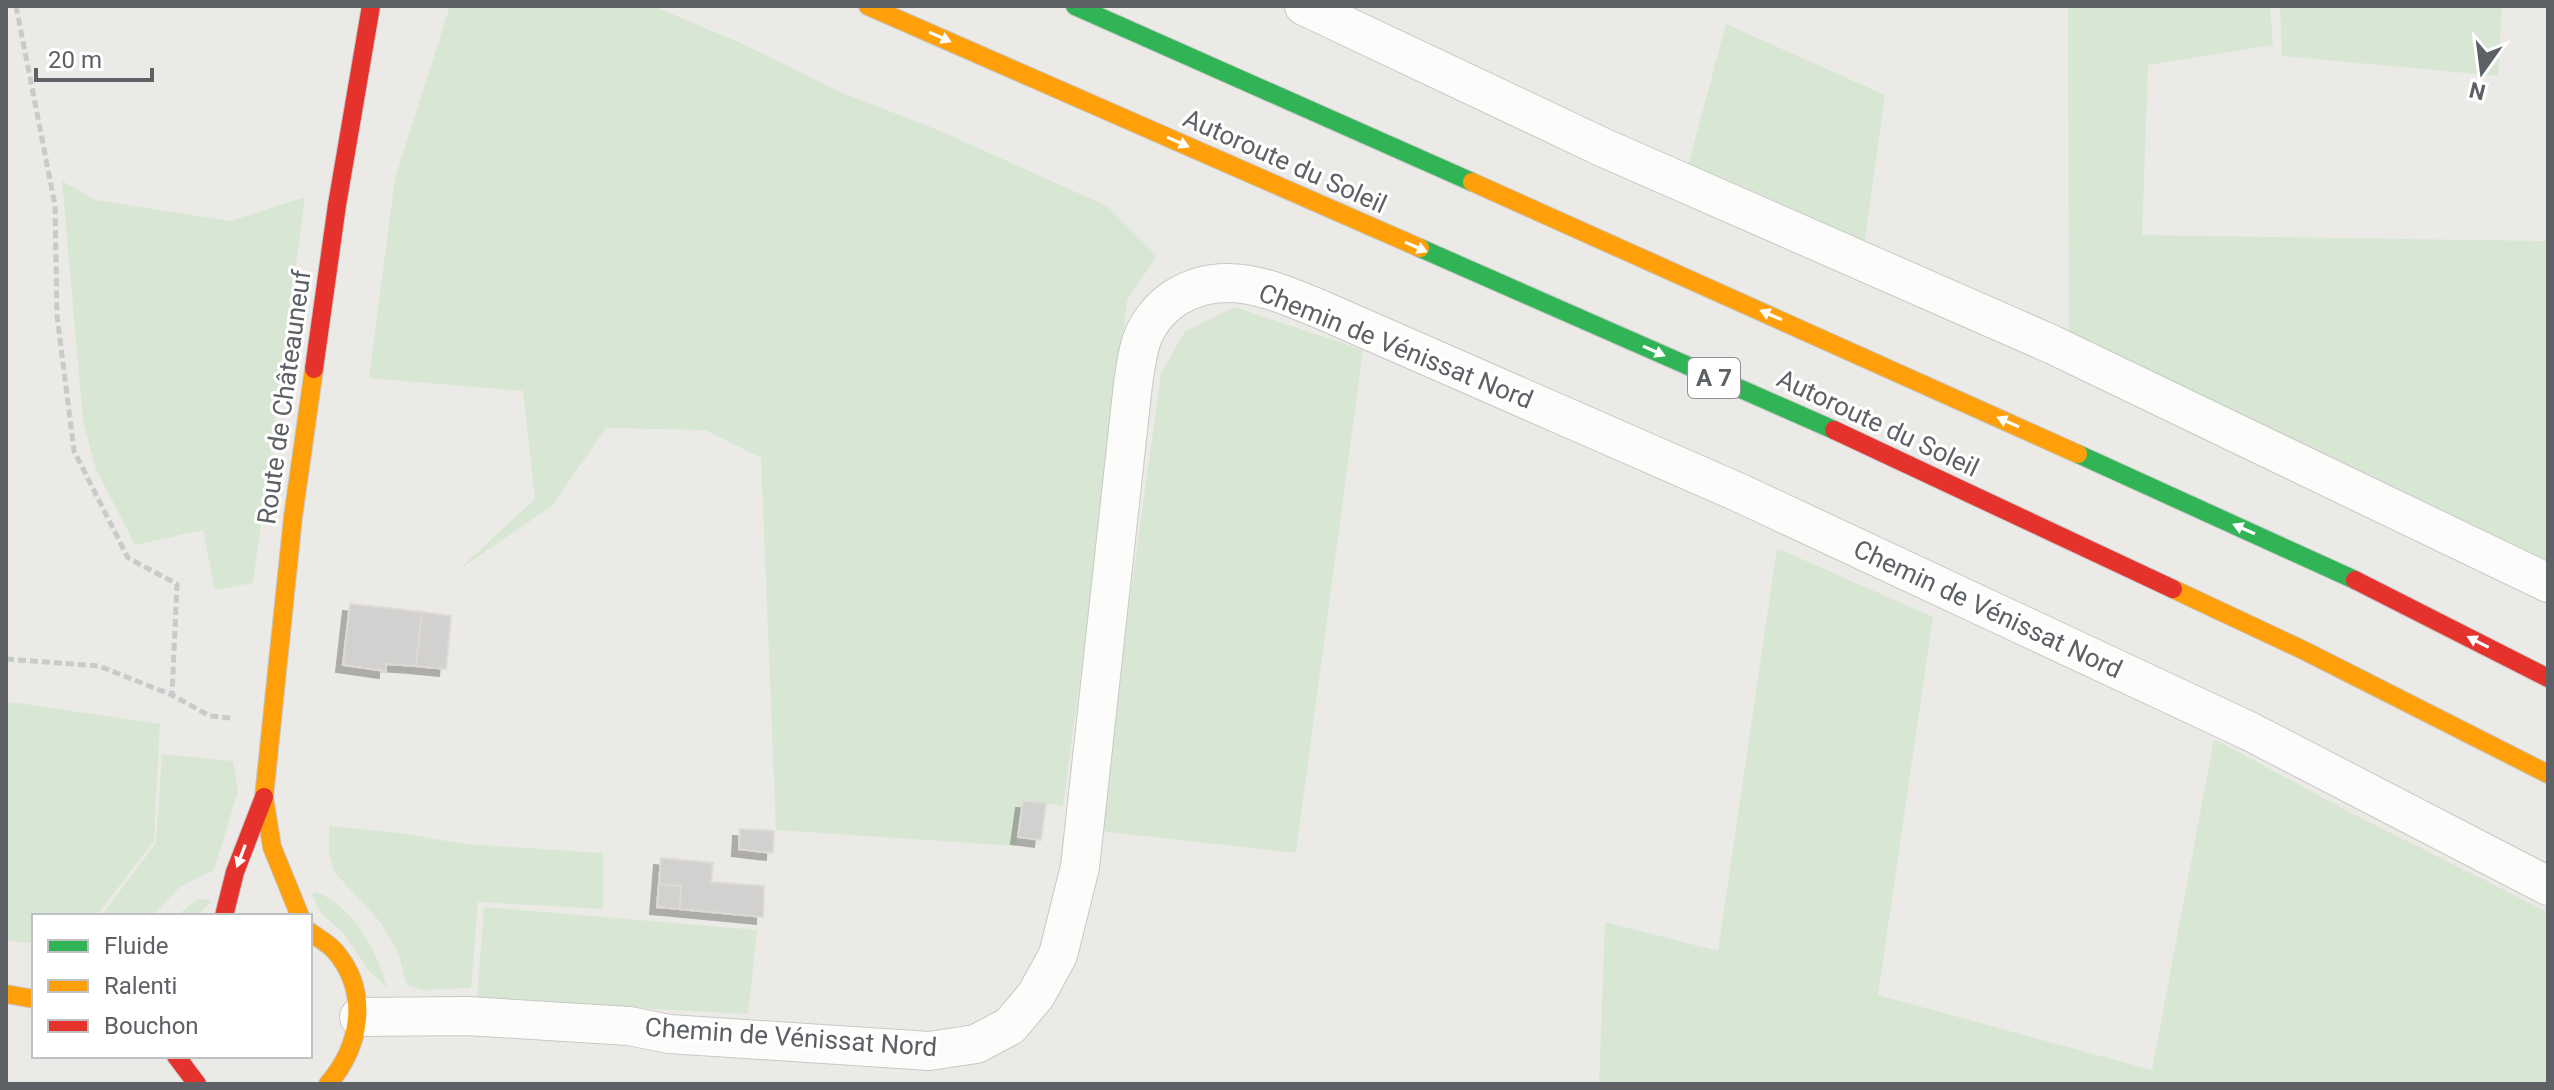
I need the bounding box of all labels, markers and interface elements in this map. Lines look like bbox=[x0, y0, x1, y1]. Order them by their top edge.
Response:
one-way arrow bbox=[928, 31, 951, 44]
scale bar bbox=[36, 32, 152, 82]
north arrow bbox=[2442, 32, 2522, 112]
text: 20 m bbox=[48, 46, 102, 74]
text: N bbox=[2467, 77, 2488, 105]
street label: Autoroute du Soleil bbox=[1179, 103, 1391, 219]
one-way arrow bbox=[1166, 135, 1190, 149]
one-way arrow bbox=[1404, 240, 1428, 253]
street label: Route de Châteauneuf bbox=[251, 267, 317, 526]
street label: Chemin de Vénissat Nord bbox=[1255, 277, 1537, 415]
one-way arrow bbox=[1759, 308, 1782, 322]
one-way arrow bbox=[1642, 345, 1666, 358]
road number: A 7 bbox=[1688, 358, 1740, 398]
street label: Autoroute du Soleil bbox=[1772, 363, 1984, 483]
one-way arrow bbox=[1996, 415, 2019, 429]
one-way arrow bbox=[2233, 522, 2256, 536]
street label: Chemin de Vénissat Nord bbox=[1849, 534, 2127, 684]
one-way arrow bbox=[2467, 636, 2490, 649]
one-way arrow bbox=[234, 844, 247, 868]
legend bbox=[32, 914, 312, 1058]
text: Fluide bbox=[104, 932, 168, 960]
text: Ralenti bbox=[104, 972, 177, 1000]
text: Bouchon bbox=[104, 1012, 199, 1040]
street label: Chemin de Vénissat Nord bbox=[644, 1012, 938, 1062]

